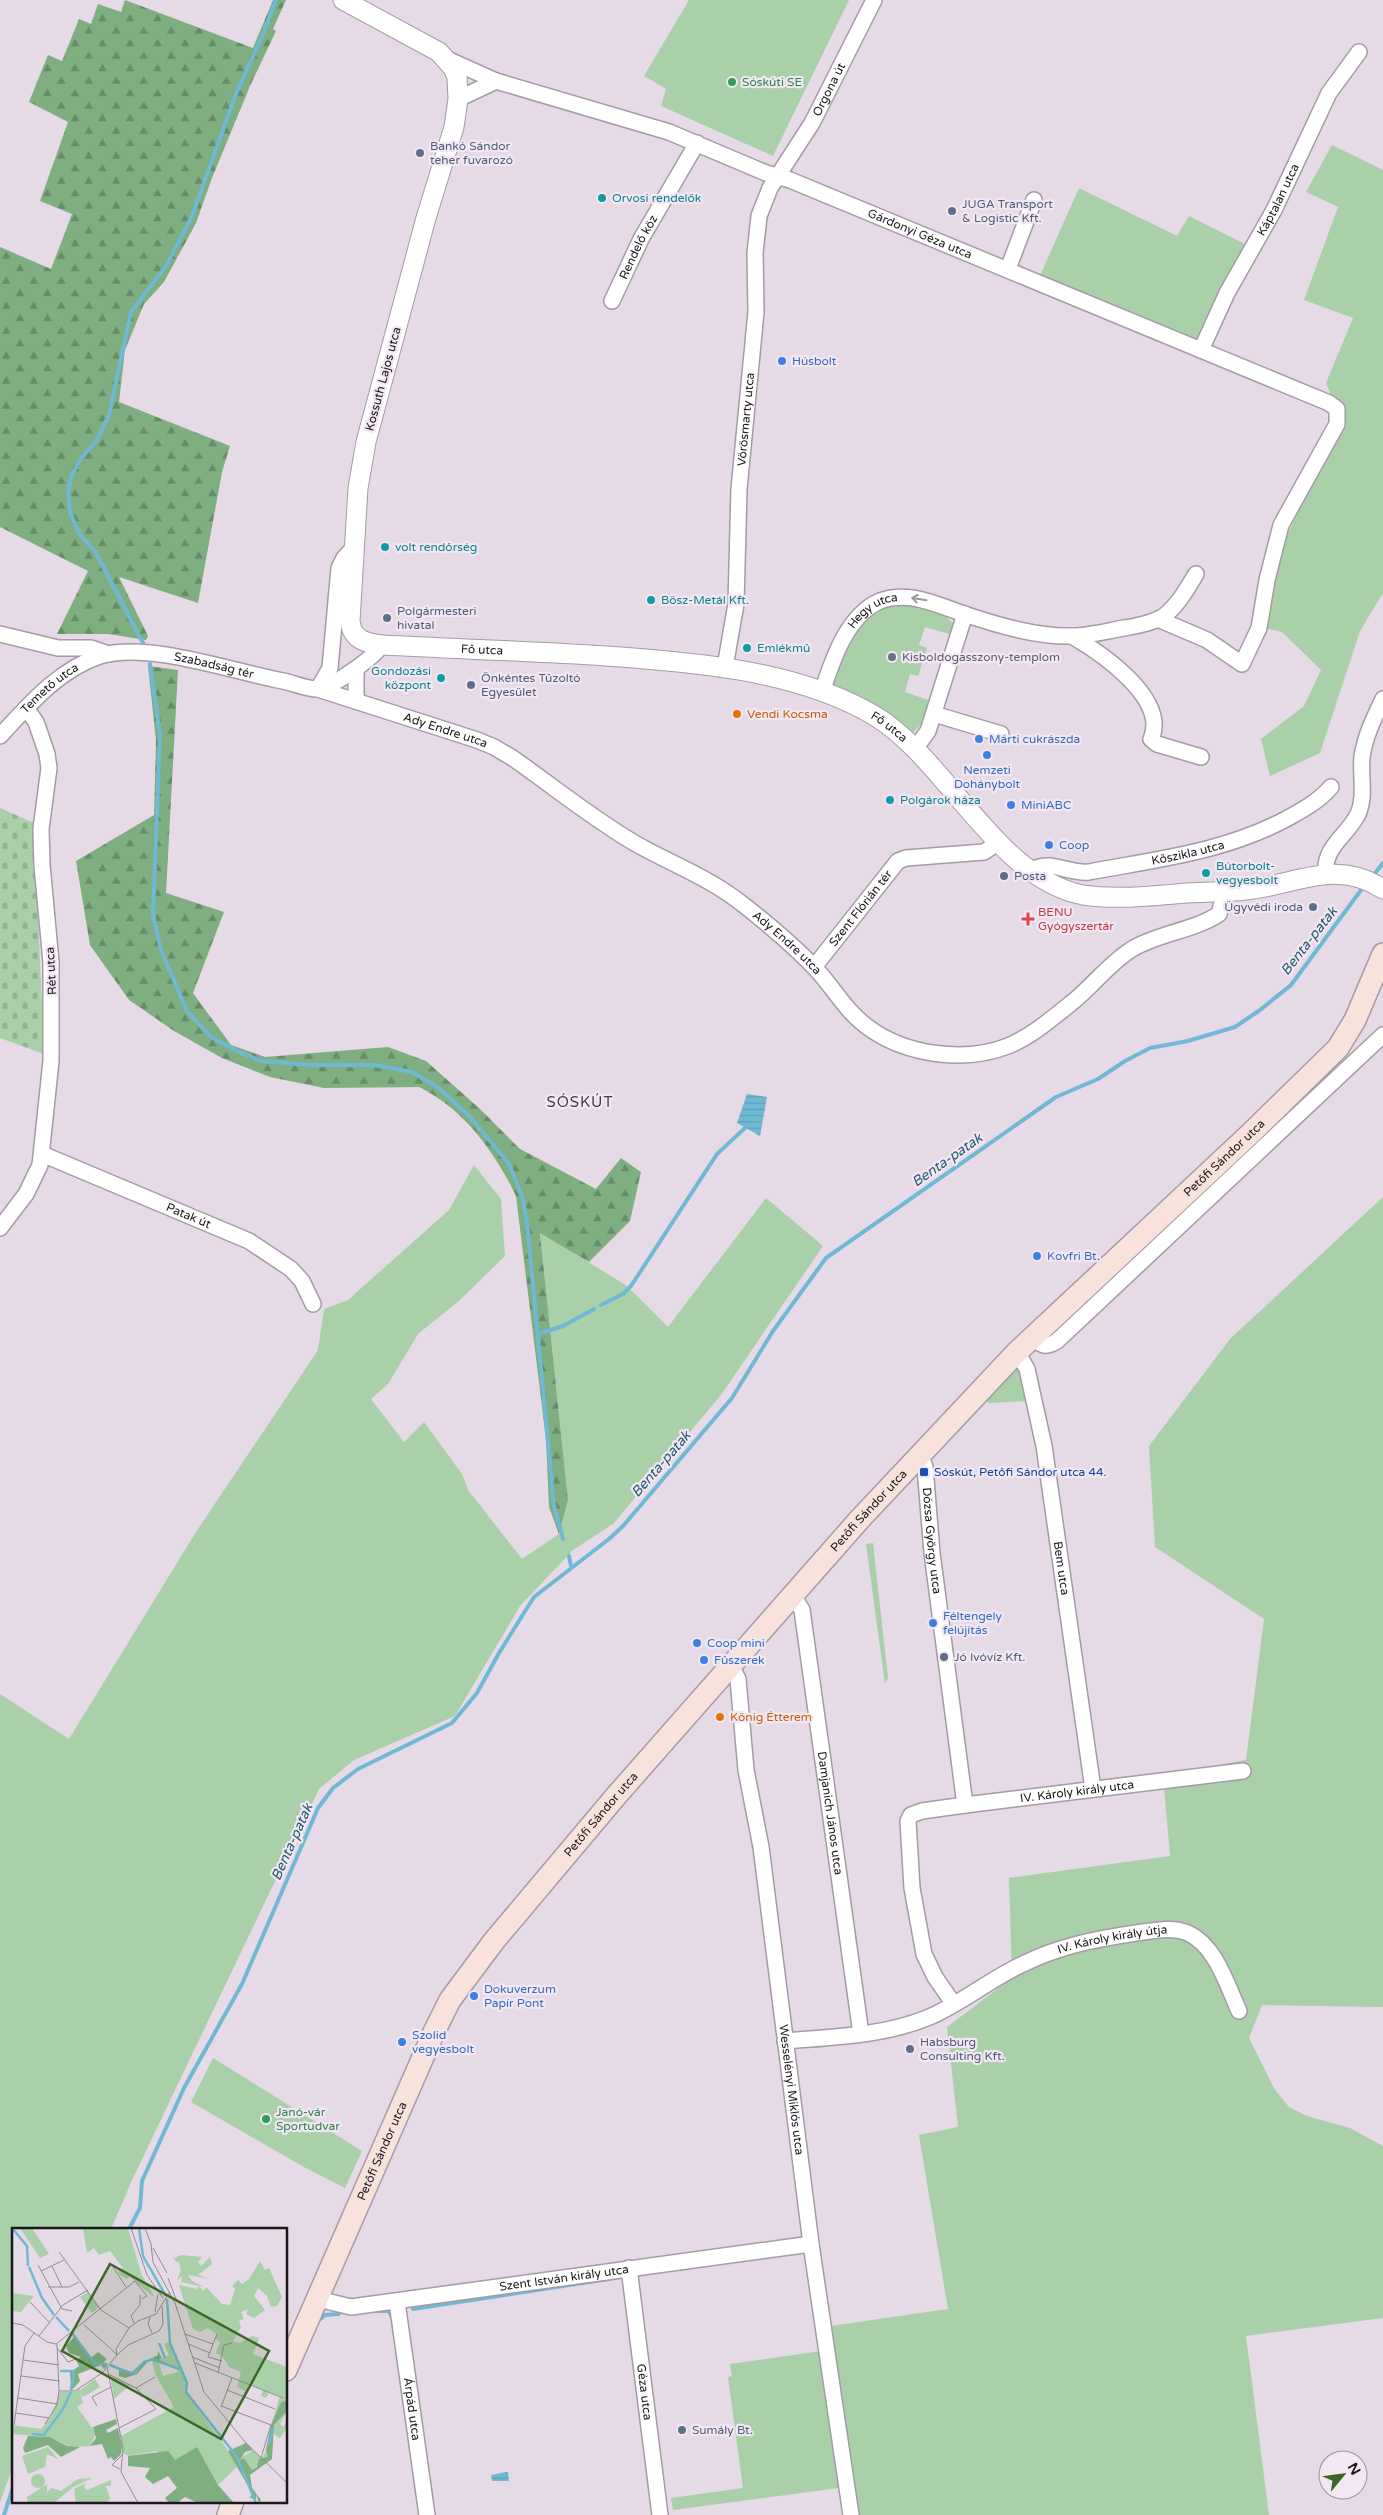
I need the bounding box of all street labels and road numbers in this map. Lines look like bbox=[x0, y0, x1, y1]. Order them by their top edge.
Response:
street label: Orgona út bbox=[810, 60, 848, 119]
street label: Káptalan utca bbox=[1254, 161, 1302, 238]
street label: Gárdonyi Géza utca bbox=[866, 206, 974, 262]
street label: Rendelő köz bbox=[616, 212, 660, 281]
street label: Kossuth Lajos utca bbox=[362, 326, 404, 432]
street label: Vörösmarty utca bbox=[734, 372, 757, 467]
street label: Hegy utca bbox=[845, 590, 898, 631]
street label: Fő utca bbox=[461, 642, 503, 658]
street label: Szabadság tér bbox=[173, 649, 256, 681]
street label: Temető utca bbox=[18, 660, 81, 716]
street label: Fő utca bbox=[869, 708, 910, 745]
street label: Ady Endre utca bbox=[402, 710, 490, 751]
street label: Kőszikla utca bbox=[1150, 837, 1226, 868]
street label: Szent Flórián tér bbox=[826, 867, 895, 949]
street label: Ady Endre utca bbox=[750, 908, 824, 977]
street label: Rét utca bbox=[43, 947, 59, 995]
street label: Petőfi Sándor utca bbox=[1181, 1117, 1268, 1200]
street label: Patak út bbox=[164, 1200, 213, 1231]
street label: Petőfi Sándor utca bbox=[827, 1467, 910, 1554]
street label: Dózsa György utca bbox=[920, 1487, 944, 1595]
street label: Bem utca bbox=[1051, 1540, 1072, 1596]
street label: Damjanich János utca bbox=[815, 1751, 846, 1876]
street label: Petőfi Sándor utca bbox=[561, 1769, 641, 1859]
street label: IV. Károly király utca bbox=[1019, 1777, 1135, 1805]
street label: IV. Károly király útja bbox=[1056, 1922, 1168, 1956]
street label: Wesselényi Miklós utca bbox=[776, 2024, 807, 2156]
street label: Petőfi Sándor utca bbox=[354, 2100, 410, 2203]
street label: Szent István király utca bbox=[498, 2262, 630, 2294]
street label: Géza utca bbox=[634, 2363, 655, 2421]
street label: Árpád utca bbox=[401, 2377, 423, 2441]

